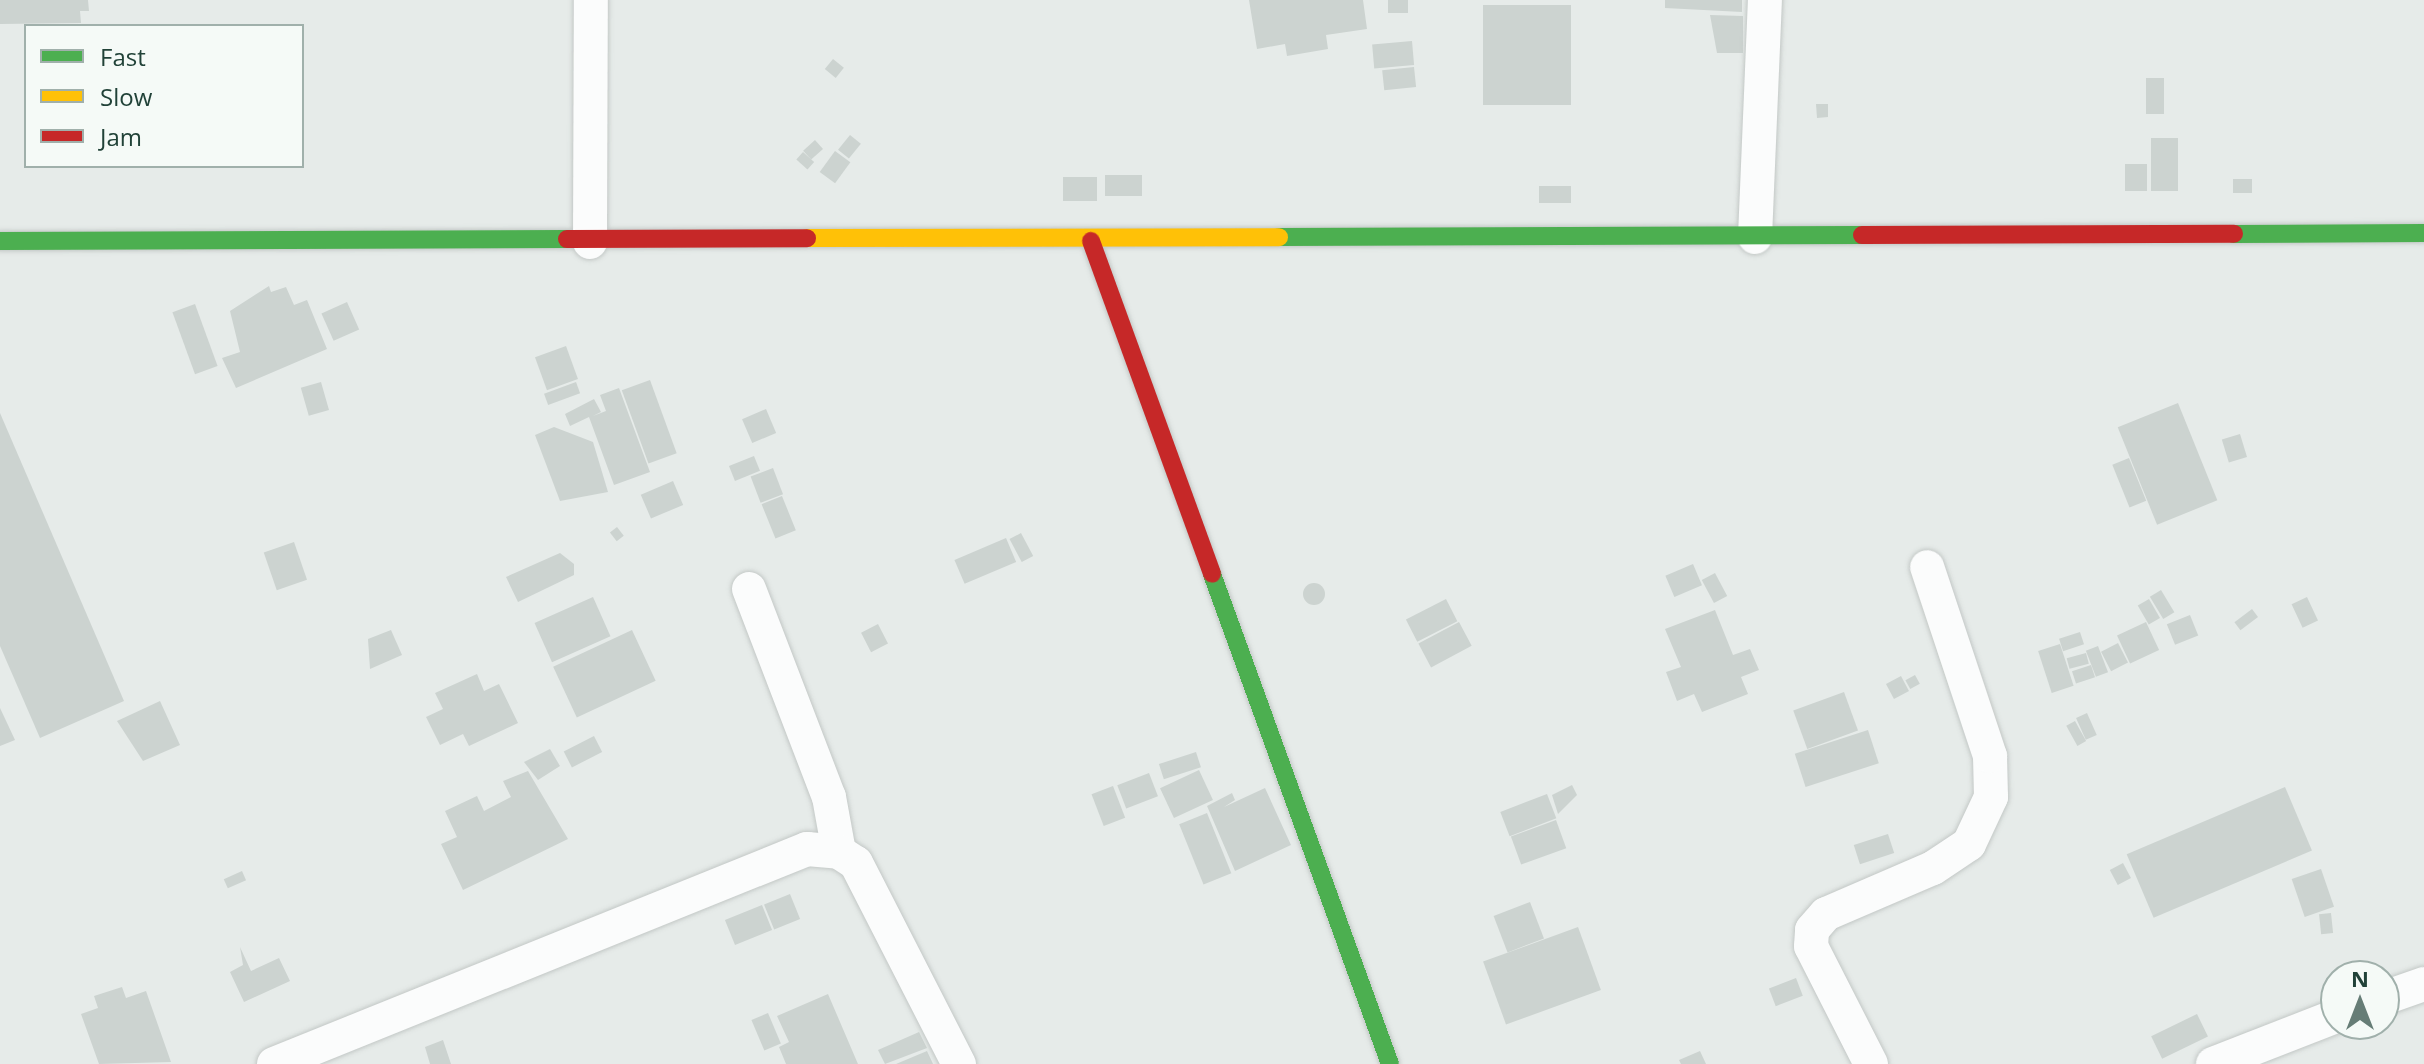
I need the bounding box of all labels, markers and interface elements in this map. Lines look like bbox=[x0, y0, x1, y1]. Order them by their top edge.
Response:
legend bbox=[24, 24, 304, 168]
text: Fast bbox=[100, 40, 146, 73]
text: Slow bbox=[100, 80, 152, 113]
text: Jam bbox=[100, 120, 142, 153]
north arrow bbox=[2320, 960, 2400, 1040]
text: N bbox=[2351, 963, 2369, 993]

